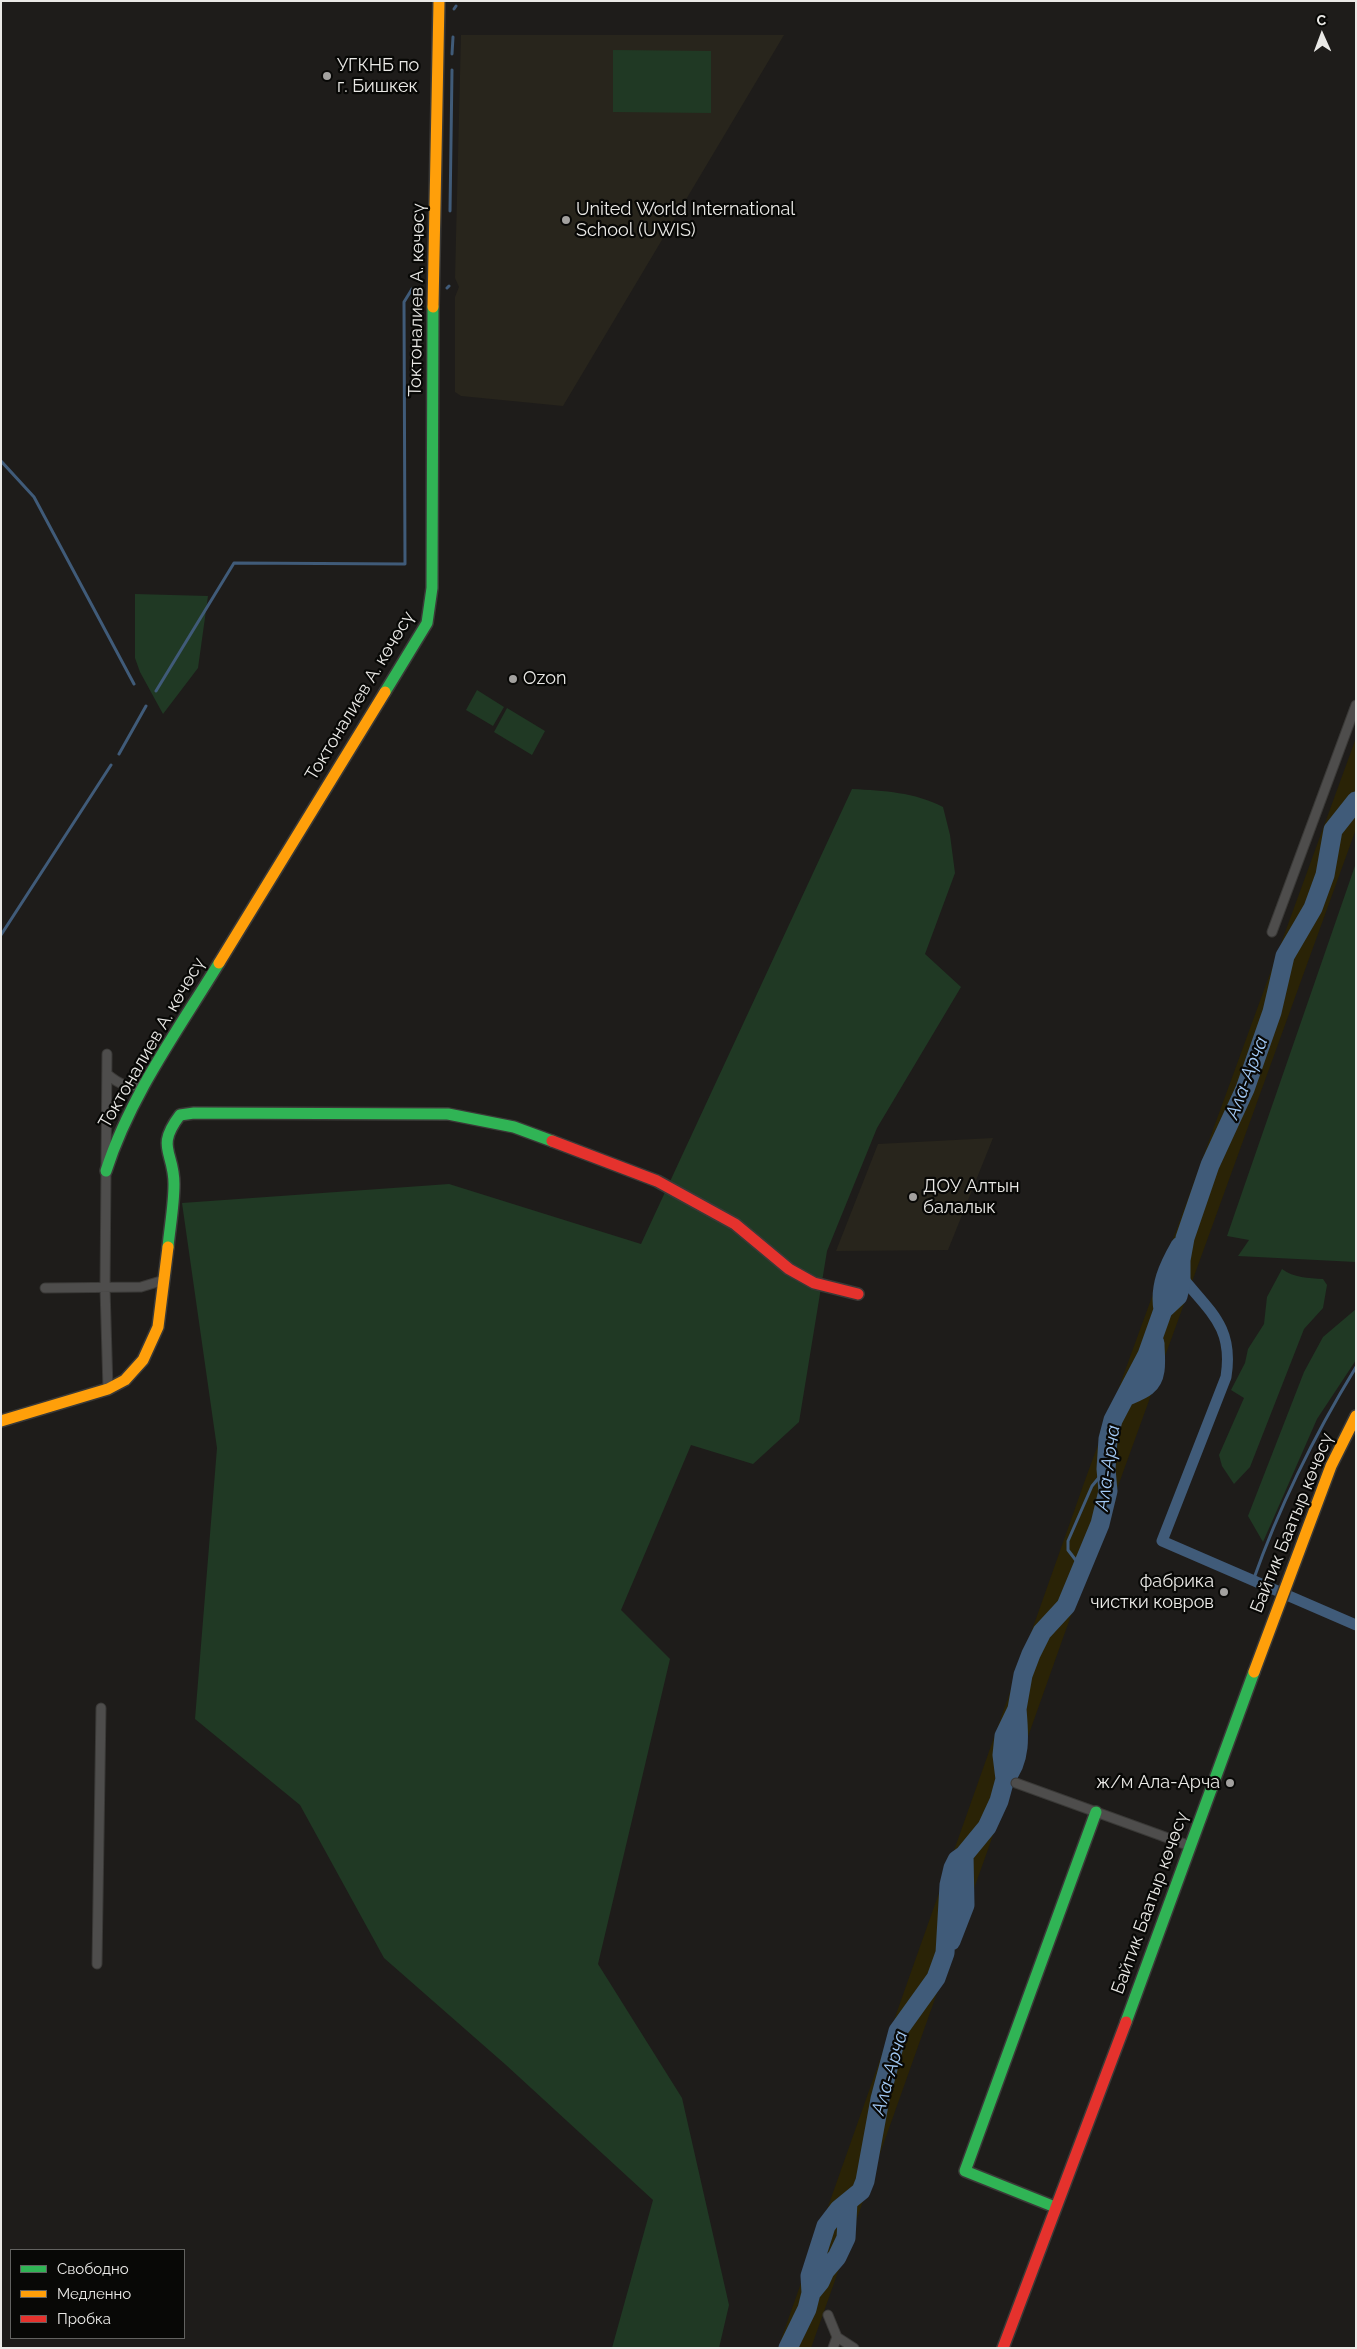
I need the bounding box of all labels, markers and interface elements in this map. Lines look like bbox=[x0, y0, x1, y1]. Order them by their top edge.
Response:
north arrow bbox=[1297, 10, 1347, 60]
text: С bbox=[1316, 12, 1327, 28]
place label: УГКНБ по г. Бишкек bbox=[337, 55, 419, 98]
marker: УГКНБ по г. Бишкек bbox=[321, 70, 333, 82]
place label: United World International School (UWIS) bbox=[576, 199, 795, 242]
street label: Токтоналиев А. көчөсү bbox=[405, 203, 429, 397]
marker: United World International School (UWIS) bbox=[560, 214, 572, 226]
street label: Токтоналиев А. көчөсү bbox=[301, 607, 419, 785]
place label: Ozon bbox=[523, 668, 566, 690]
marker: Ozon bbox=[507, 673, 519, 685]
street label: Токтоналиев А. көчөсү bbox=[94, 954, 210, 1132]
water label: Ала-Арча bbox=[1221, 1034, 1273, 1122]
place label: ДОУ Алтын балалык bbox=[923, 1176, 1019, 1218]
marker: ДОУ Алтын балалык bbox=[907, 1191, 919, 1203]
water label: Ала-Арча bbox=[1091, 1424, 1125, 1512]
street label: Байтик Баатыр көчөсү bbox=[1246, 1430, 1338, 1616]
place label: фабрика чистки ковров bbox=[1090, 1571, 1214, 1614]
marker: фабрика чистки ковров bbox=[1218, 1586, 1230, 1598]
place label: ж/м Ала-Арча bbox=[1096, 1772, 1220, 1794]
marker: ж/м Ала-Арча bbox=[1224, 1777, 1236, 1789]
street label: Байтик Баатыр көчөсү bbox=[1107, 1809, 1193, 1997]
water label: Ала-Арча bbox=[867, 2028, 913, 2118]
legend bbox=[10, 2249, 185, 2339]
text: Свободно bbox=[57, 2260, 129, 2278]
text: Медленно bbox=[57, 2285, 131, 2303]
text: Пробка bbox=[57, 2310, 111, 2328]

